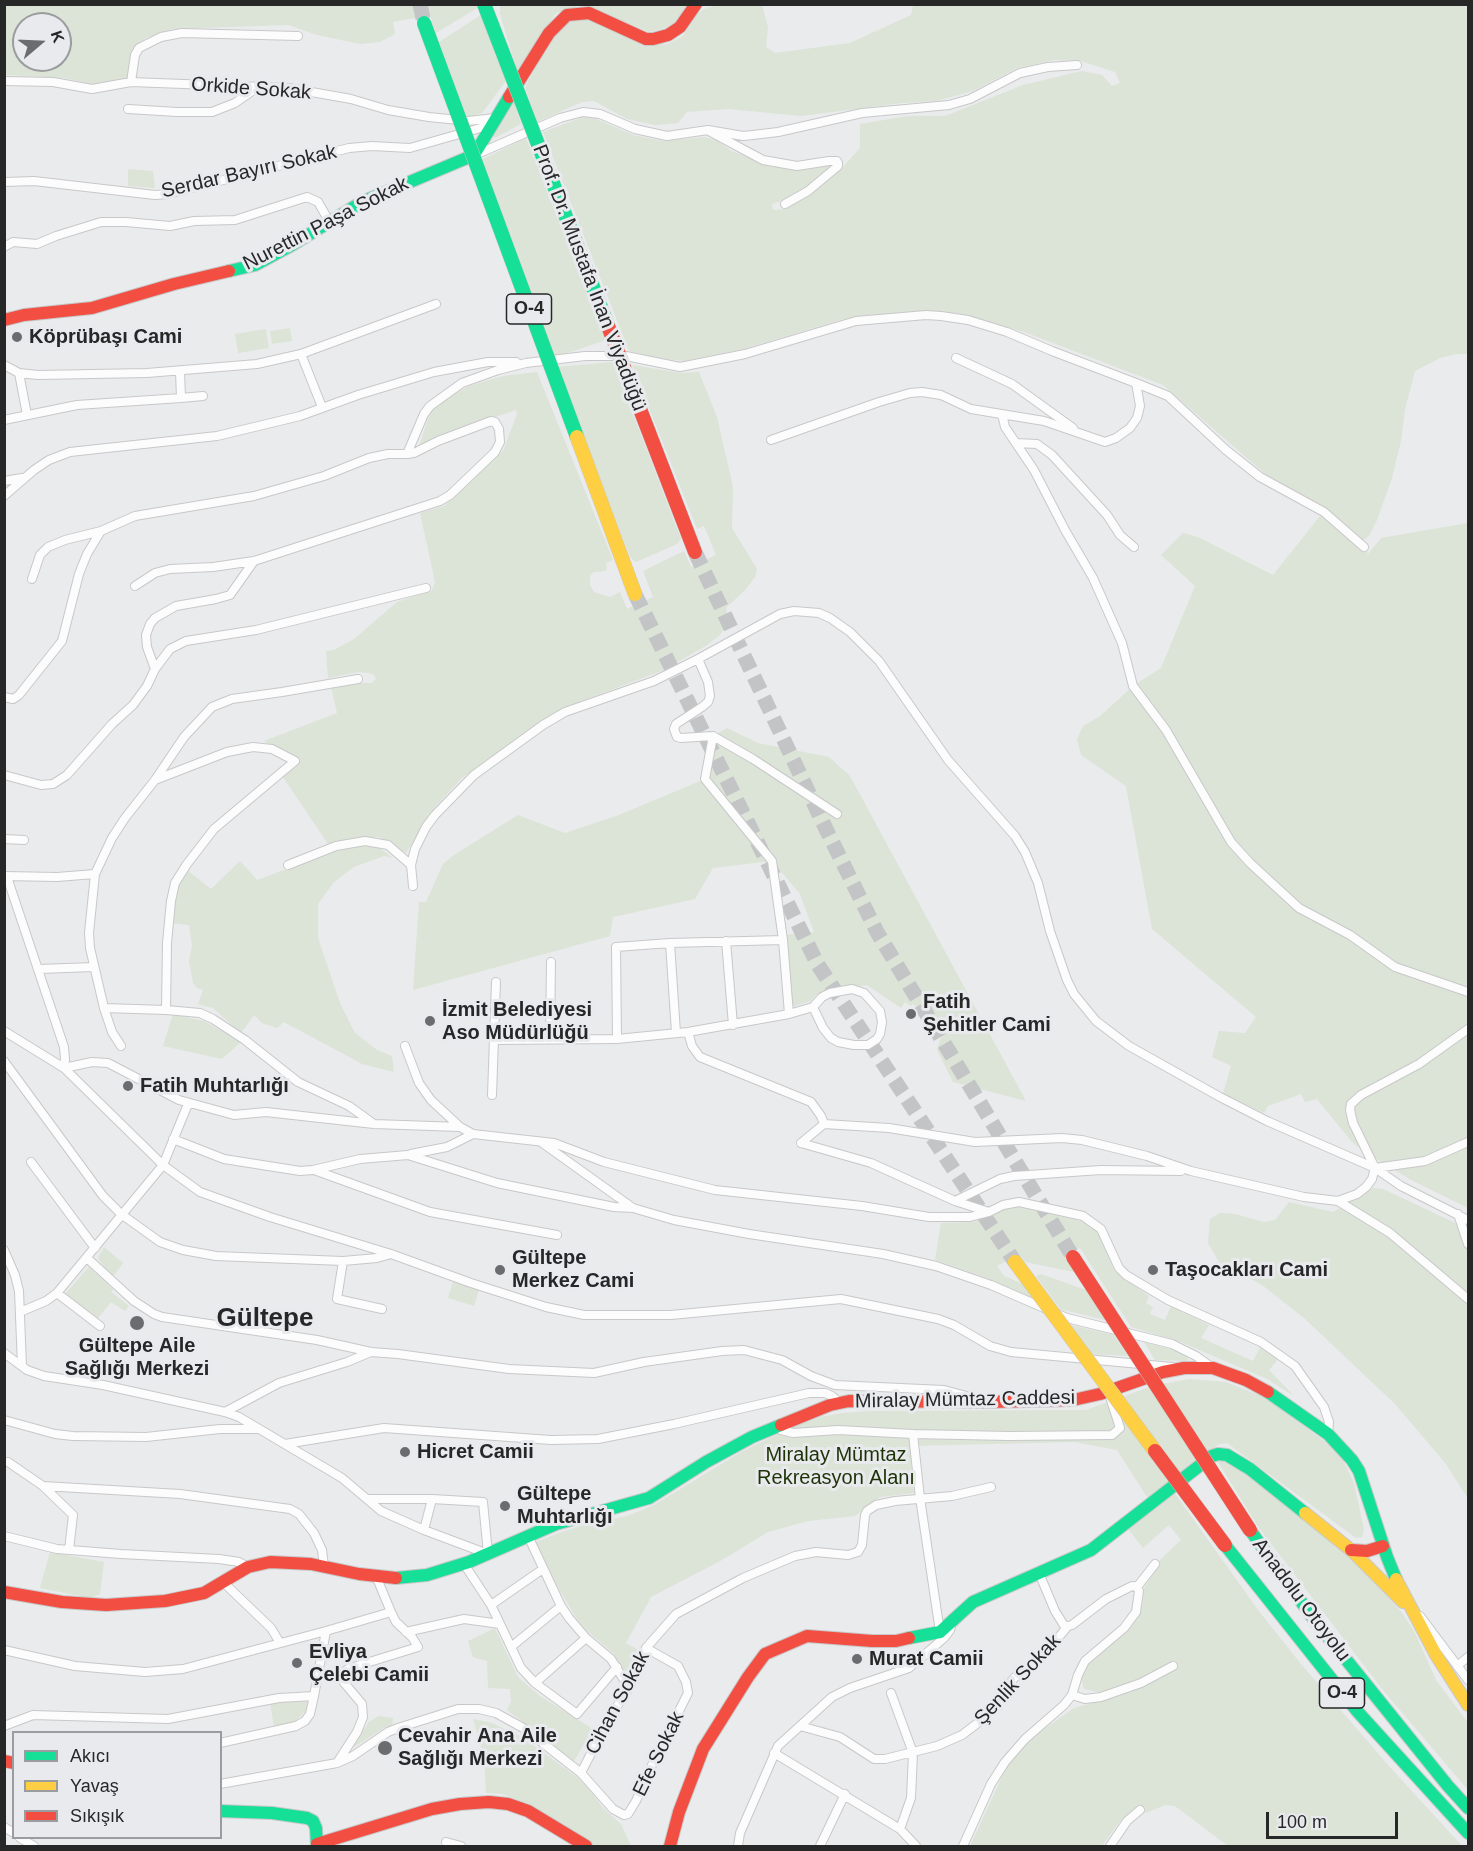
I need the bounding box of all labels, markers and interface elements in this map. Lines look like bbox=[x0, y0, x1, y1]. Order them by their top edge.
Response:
north arrow bbox=[12, 12, 72, 72]
text: K bbox=[48, 28, 68, 45]
street label: Orkide Sokak bbox=[190, 73, 312, 105]
street label: Serdar Bayırı Sokak bbox=[159, 140, 339, 204]
street label: Prof. Dr. Mustafa İnan Viyadüğü bbox=[527, 142, 651, 414]
street label: Nurettin Paşa Sokak bbox=[239, 172, 413, 276]
road number: O-4 bbox=[506, 294, 552, 324]
place label: Köprübaşı Cami bbox=[29, 325, 182, 349]
marker: Köprübaşı Cami bbox=[10, 330, 24, 344]
place label: Fatih Şehitler Cami bbox=[923, 990, 1051, 1037]
place label: İzmit Belediyesi Aso Müdürlüğü bbox=[442, 998, 592, 1045]
marker: Fatih Şehitler Cami bbox=[904, 1007, 918, 1021]
marker: İzmit Belediyesi Aso Müdürlüğü bbox=[423, 1014, 437, 1028]
place label: Fatih Muhtarlığı bbox=[140, 1074, 289, 1098]
marker: Fatih Muhtarlığı bbox=[121, 1079, 135, 1093]
place label: Gültepe Merkez Cami bbox=[512, 1246, 634, 1293]
place label: Taşocakları Cami bbox=[1165, 1258, 1328, 1282]
marker: Gültepe Merkez Cami bbox=[493, 1263, 507, 1277]
marker: Taşocakları Cami bbox=[1146, 1263, 1160, 1277]
district label: Gültepe bbox=[217, 1303, 313, 1335]
marker: Gültepe Aile Sağlığı Merkezi bbox=[128, 1314, 146, 1332]
place label: Gültepe Aile Sağlığı Merkezi bbox=[65, 1334, 209, 1381]
street label: Miralay Mümtaz Caddesi bbox=[855, 1386, 1075, 1414]
place label: Hicret Camii bbox=[417, 1440, 534, 1464]
park label: Miralay Mümtaz Rekreasyon Alanı bbox=[757, 1443, 915, 1490]
marker: Hicret Camii bbox=[398, 1445, 412, 1459]
place label: Gültepe Muhtarlığı bbox=[517, 1482, 613, 1529]
marker: Gültepe Muhtarlığı bbox=[498, 1499, 512, 1513]
street label: Anadolu Otoyolu bbox=[1247, 1534, 1355, 1666]
street label: Şenlik Sokak bbox=[970, 1630, 1066, 1730]
place label: Evliya Çelebi Camii bbox=[309, 1640, 429, 1687]
street label: Cihan Sokak bbox=[581, 1647, 655, 1759]
place label: Murat Camii bbox=[869, 1647, 983, 1671]
marker: Murat Camii bbox=[850, 1652, 864, 1666]
marker: Evliya Çelebi Camii bbox=[290, 1656, 304, 1670]
road number: O-4 bbox=[1320, 1678, 1364, 1708]
street label: Efe Sokak bbox=[628, 1708, 690, 1800]
place label: Cevahir Ana Aile Sağlığı Merkezi bbox=[398, 1724, 557, 1771]
legend bbox=[12, 1731, 222, 1839]
marker: Cevahir Ana Aile Sağlığı Merkezi bbox=[376, 1739, 394, 1757]
text: Akıcı bbox=[70, 1746, 110, 1766]
text: Yavaş bbox=[70, 1776, 119, 1796]
scale bar bbox=[1269, 1800, 1401, 1838]
text: Sıkışık bbox=[70, 1806, 124, 1826]
text: 100 m bbox=[1277, 1812, 1327, 1832]

